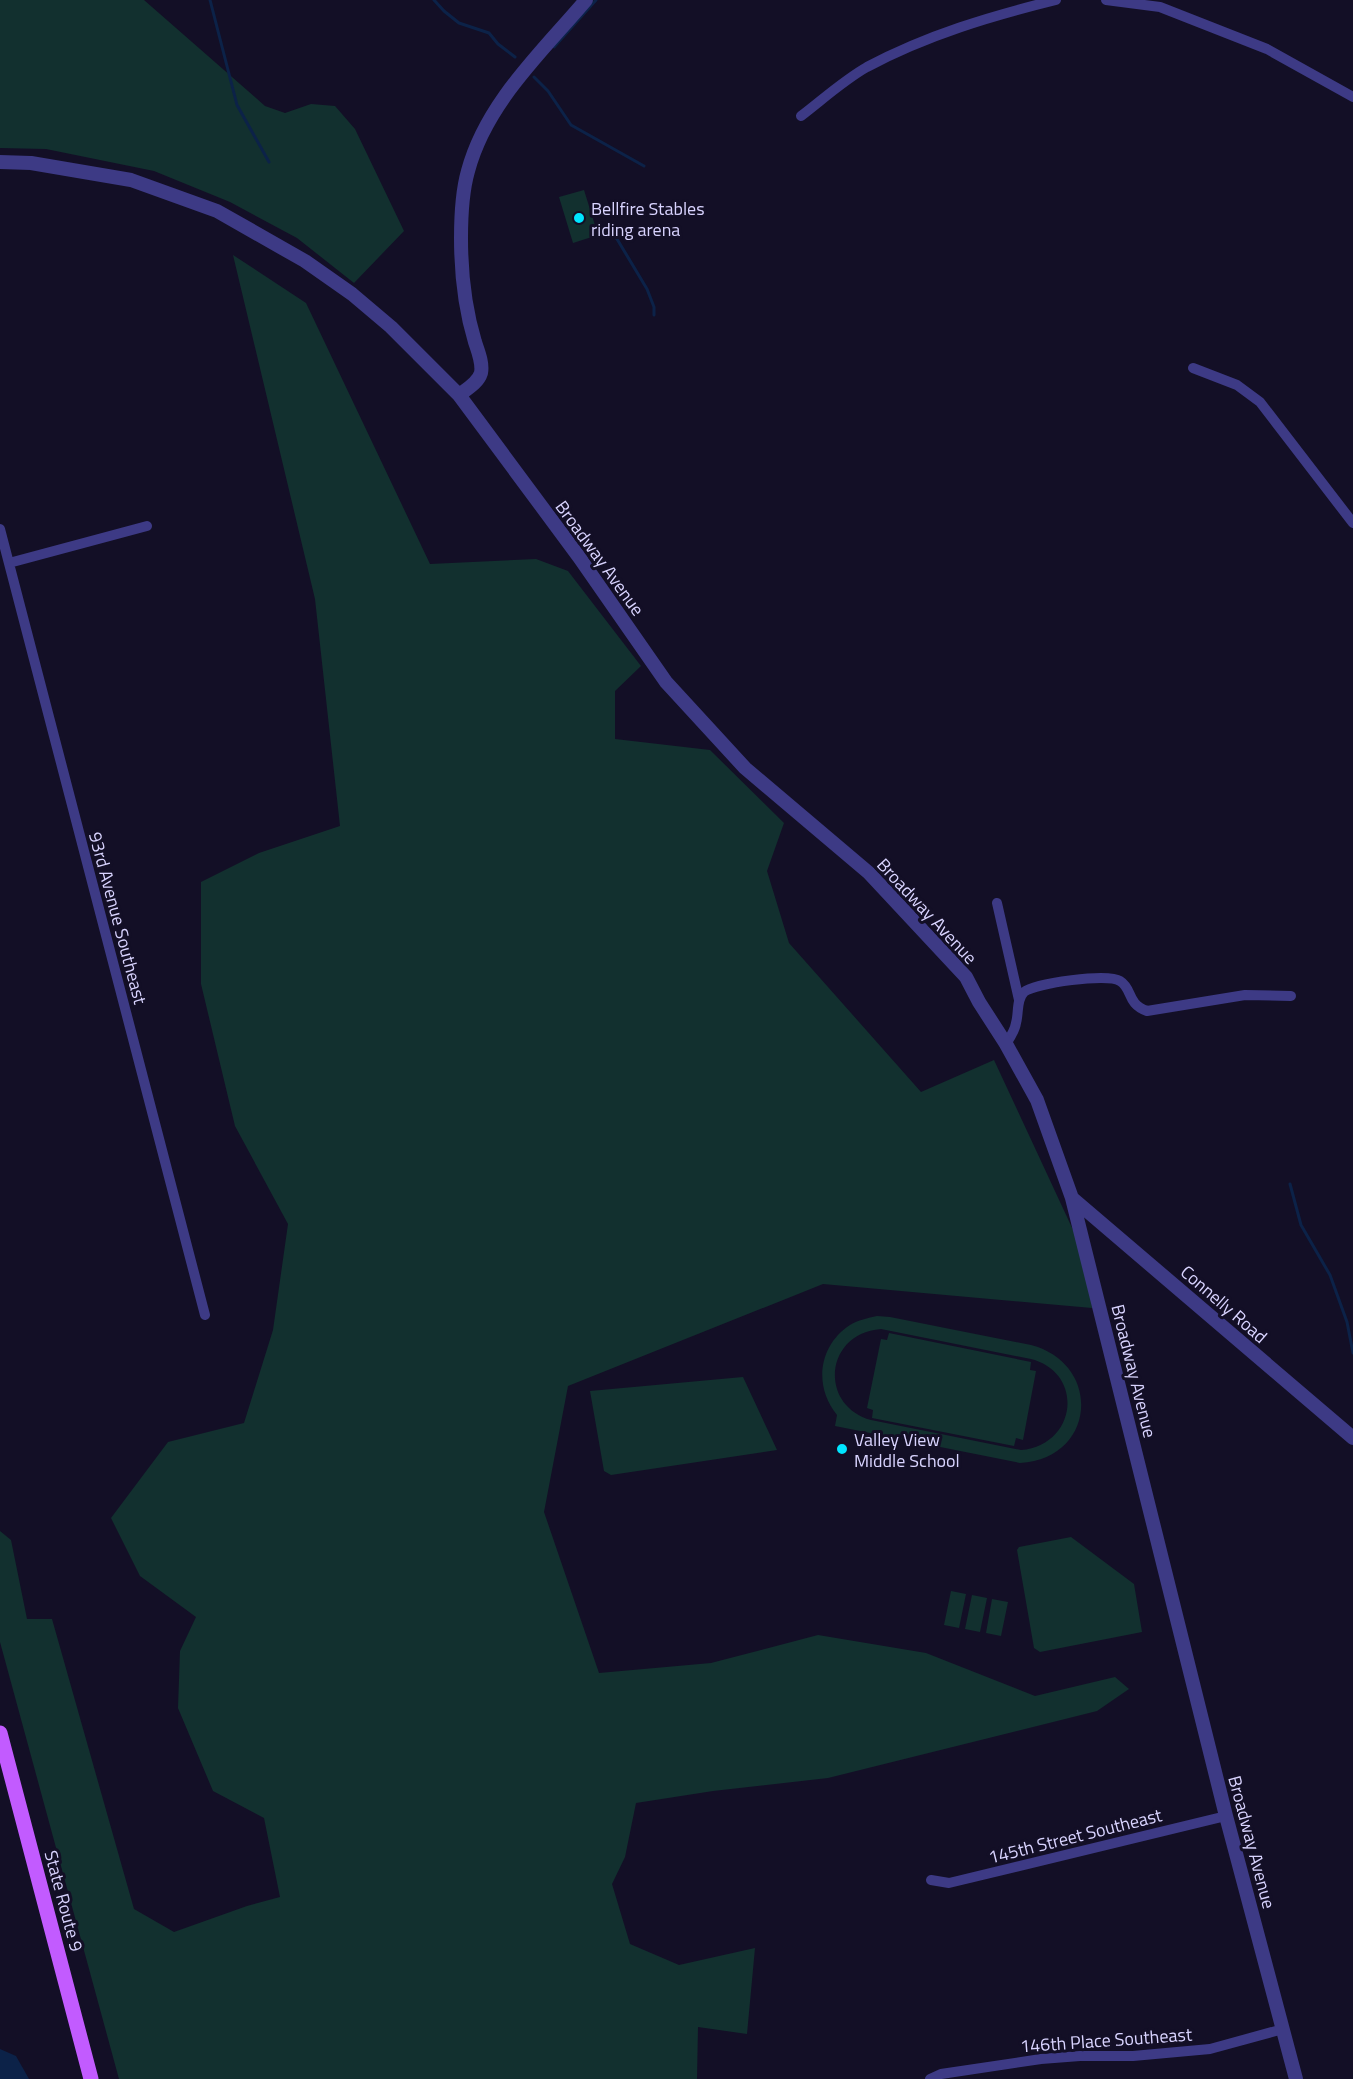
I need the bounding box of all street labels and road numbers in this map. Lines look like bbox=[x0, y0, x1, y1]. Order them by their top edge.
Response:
street label: Broadway Avenue bbox=[549, 495, 651, 621]
street label: 93rd Avenue Southeast bbox=[82, 829, 154, 1008]
street label: Broadway Avenue bbox=[871, 852, 983, 970]
street label: Connelly Road bbox=[1175, 1259, 1273, 1349]
street label: Broadway Avenue bbox=[1104, 1301, 1164, 1441]
street label: Broadway Avenue bbox=[1221, 1772, 1283, 1912]
street label: 145th Street Southeast bbox=[985, 1801, 1165, 1871]
street label: State Route 9 bbox=[38, 1847, 90, 1955]
street label: 146th Place Southeast bbox=[1019, 2020, 1194, 2059]

